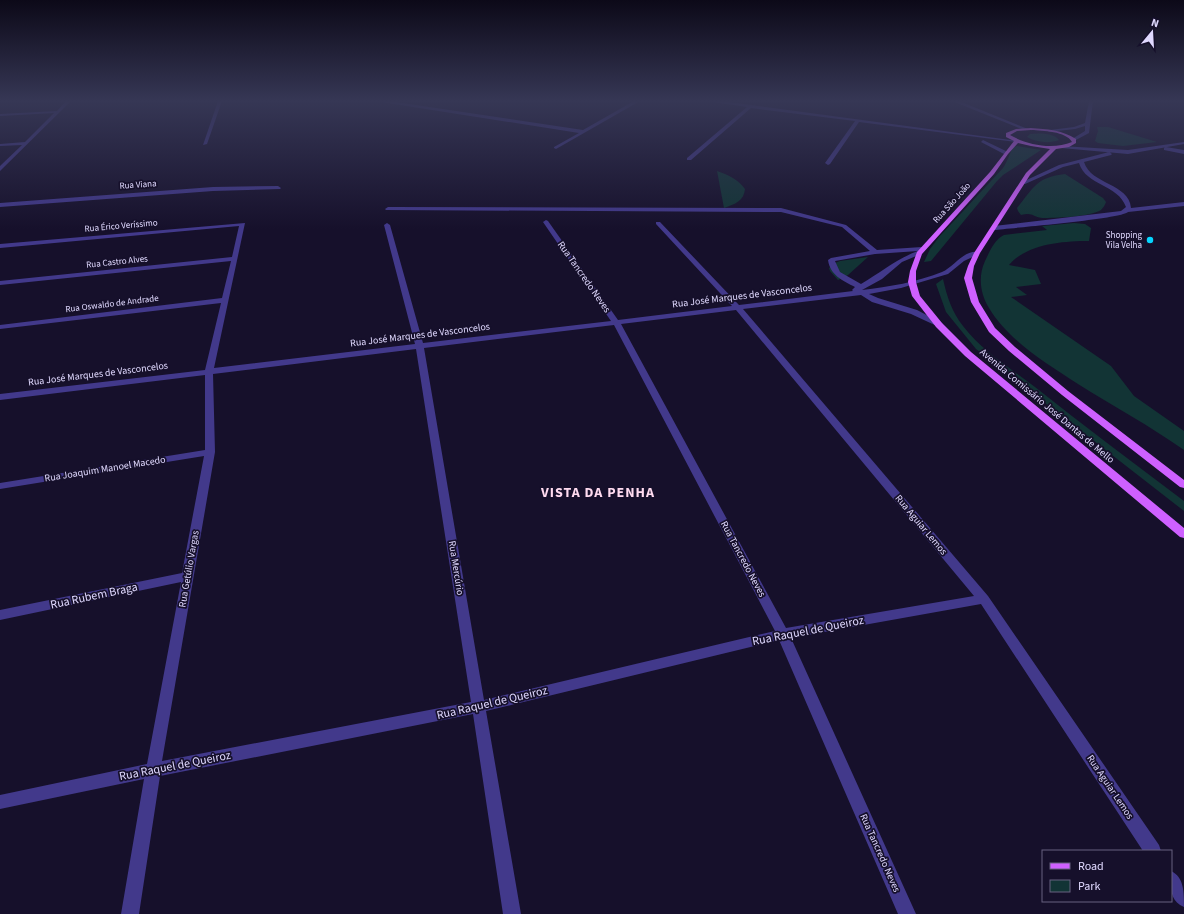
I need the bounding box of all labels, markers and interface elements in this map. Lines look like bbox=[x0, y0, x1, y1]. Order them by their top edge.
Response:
north arrow bbox=[1132, 12, 1172, 52]
text: N bbox=[1149, 15, 1161, 31]
street label: Rua Viana bbox=[119, 177, 157, 193]
street label: Rua São João bbox=[930, 180, 974, 226]
street label: Rua Érico Veríssimo bbox=[84, 216, 158, 236]
place label: Shopping Vila Velha bbox=[1106, 229, 1142, 252]
marker: Shopping Vila Velha bbox=[1145, 235, 1155, 245]
street label: Rua Tancredo Neves bbox=[554, 238, 614, 316]
street label: Rua Castro Alves bbox=[86, 252, 149, 272]
street label: Rua José Marques de Vasconcelos bbox=[671, 280, 813, 312]
street label: Rua Oswaldo de Andrade bbox=[65, 292, 160, 316]
street label: Rua José Marques de Vasconcelos bbox=[349, 319, 491, 351]
street label: Avenida Comissário José Dantas de Mello bbox=[977, 345, 1117, 467]
street label: Rua José Marques de Vasconcelos bbox=[27, 358, 169, 390]
street label: Rua Joaquim Manoel Macedo bbox=[43, 453, 167, 485]
district label: VISTA DA PENHA bbox=[540, 483, 655, 503]
street label: Rua Aguiar Lemos bbox=[892, 492, 950, 558]
street label: Rua Tancredo Neves bbox=[717, 518, 769, 600]
street label: Rua Getúlio Vargas bbox=[175, 529, 203, 609]
street label: Rua Mercúrio bbox=[445, 540, 467, 596]
street label: Rua Rubem Braga bbox=[49, 578, 139, 614]
street label: Rua Raquel de Queiroz bbox=[751, 612, 865, 650]
street label: Rua Raquel de Queiroz bbox=[435, 682, 549, 724]
street label: Rua Raquel de Queiroz bbox=[118, 747, 232, 785]
street label: Rua Aguiar Lemos bbox=[1083, 752, 1137, 822]
street label: Rua Tancredo Neves bbox=[856, 812, 904, 894]
legend bbox=[1042, 850, 1172, 902]
text: Road bbox=[1078, 858, 1104, 875]
text: Park bbox=[1078, 878, 1100, 895]

